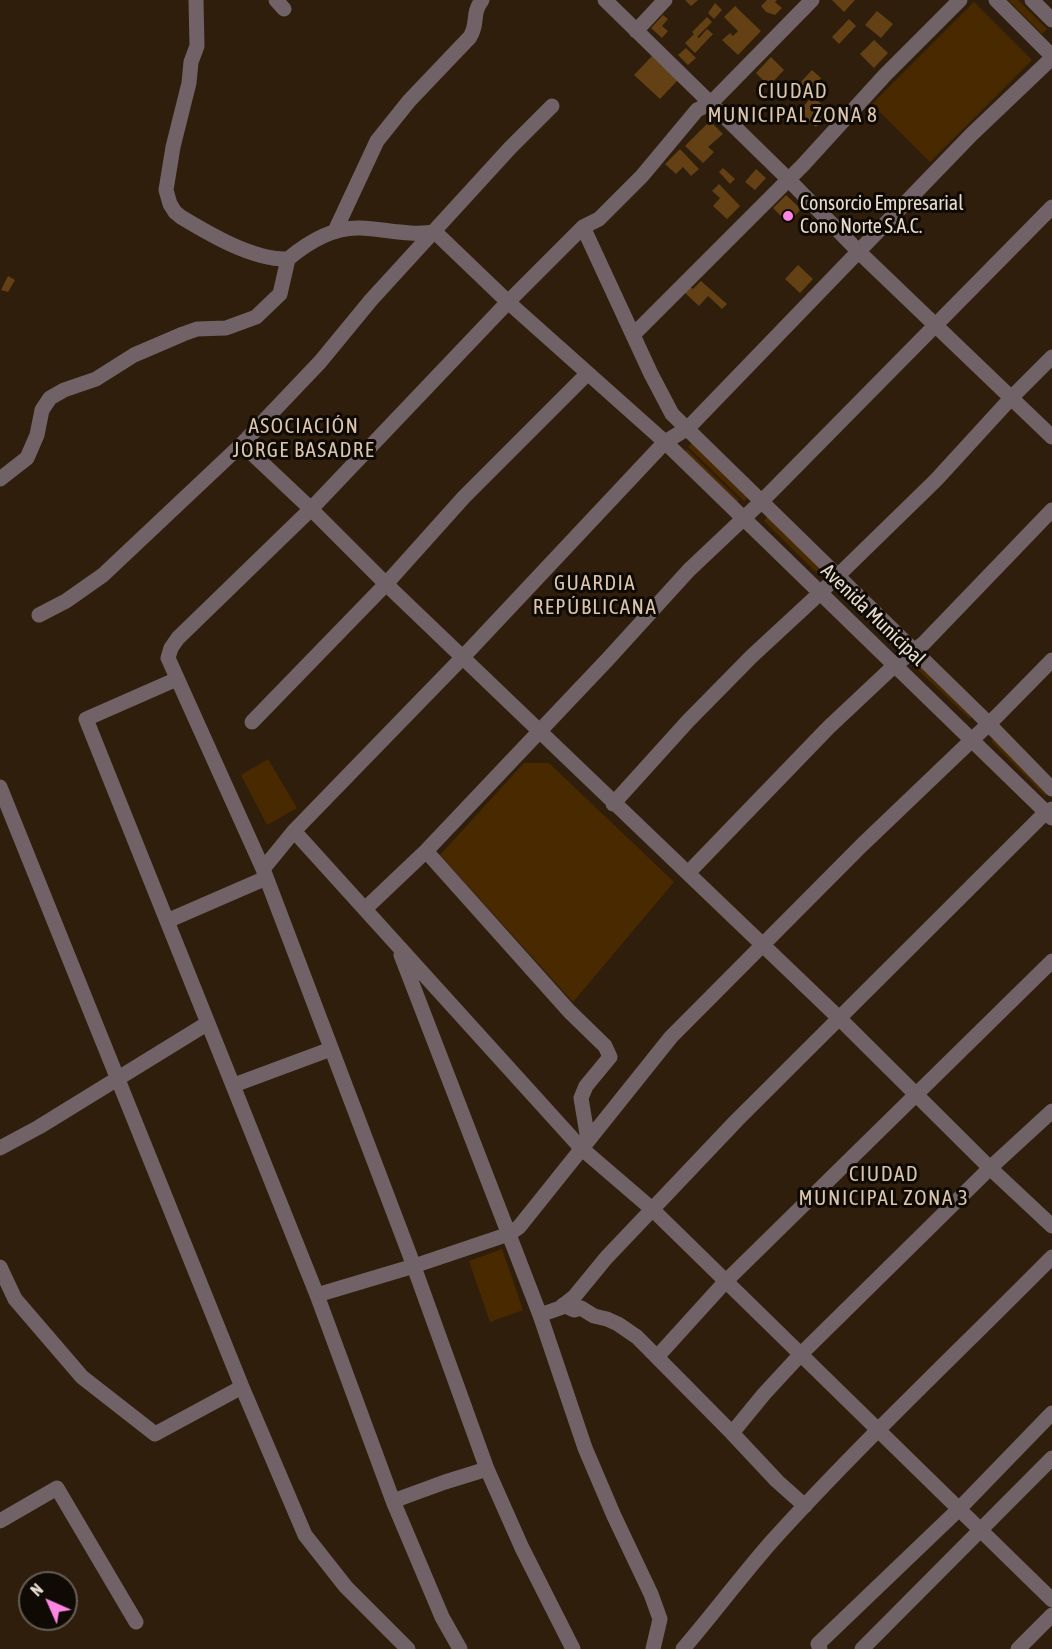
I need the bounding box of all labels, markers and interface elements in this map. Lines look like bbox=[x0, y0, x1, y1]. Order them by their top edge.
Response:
district label: CIUDAD MUNICIPAL ZONA 8 bbox=[708, 78, 878, 128]
place label: Consorcio Empresarial Cono Norte S.A.C. bbox=[800, 192, 963, 239]
marker: Consorcio Empresarial Cono Norte S.A.C. bbox=[781, 209, 795, 223]
district label: ASOCIACIÓN JORGE BASADRE bbox=[233, 413, 375, 463]
street label: Avenida Municipal bbox=[816, 559, 930, 671]
district label: GUARDIA REPÚBLICANA bbox=[533, 570, 657, 620]
district label: CIUDAD MUNICIPAL ZONA 3 bbox=[799, 1161, 969, 1211]
north arrow bbox=[18, 1571, 78, 1631]
text: N bbox=[27, 1580, 46, 1599]

